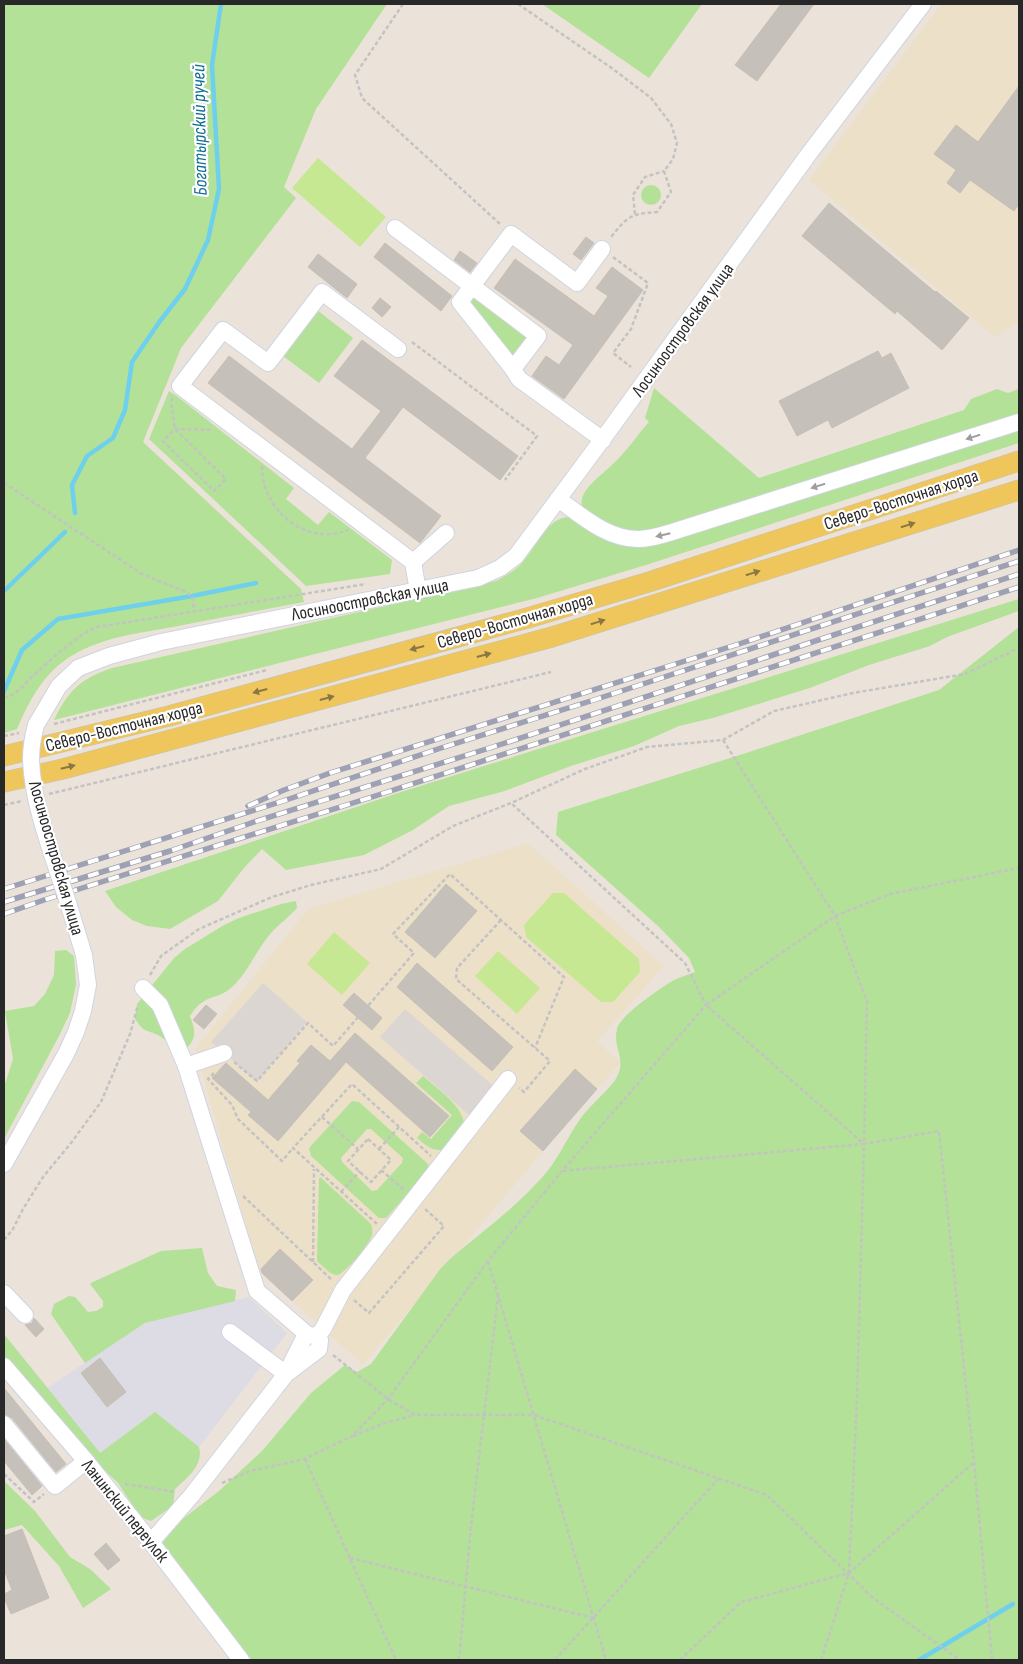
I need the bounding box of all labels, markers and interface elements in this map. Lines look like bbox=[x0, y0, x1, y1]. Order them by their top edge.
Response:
water label: Богатырский ручей bbox=[187, 64, 213, 196]
street label: Лосиноостровская улица bbox=[627, 259, 738, 401]
one-way arrow bbox=[965, 434, 980, 441]
street label: Северо-Восточная хорда bbox=[821, 465, 981, 535]
one-way arrow bbox=[810, 482, 825, 490]
one-way arrow bbox=[901, 520, 916, 528]
one-way arrow bbox=[655, 531, 670, 539]
one-way arrow bbox=[746, 569, 761, 577]
street label: Лосиноостровская улица bbox=[289, 574, 450, 626]
street label: Северо-Восточная хорда bbox=[435, 589, 595, 653]
one-way arrow bbox=[591, 618, 606, 626]
one-way arrow bbox=[409, 645, 424, 653]
one-way arrow bbox=[476, 651, 491, 659]
one-way arrow bbox=[253, 688, 268, 696]
one-way arrow bbox=[319, 694, 334, 702]
street label: Северо-Восточная хорда bbox=[43, 697, 205, 757]
one-way arrow bbox=[61, 763, 76, 771]
street label: Лосиноостровская улица bbox=[24, 778, 88, 938]
street label: Ланинский переулок bbox=[76, 1455, 173, 1567]

